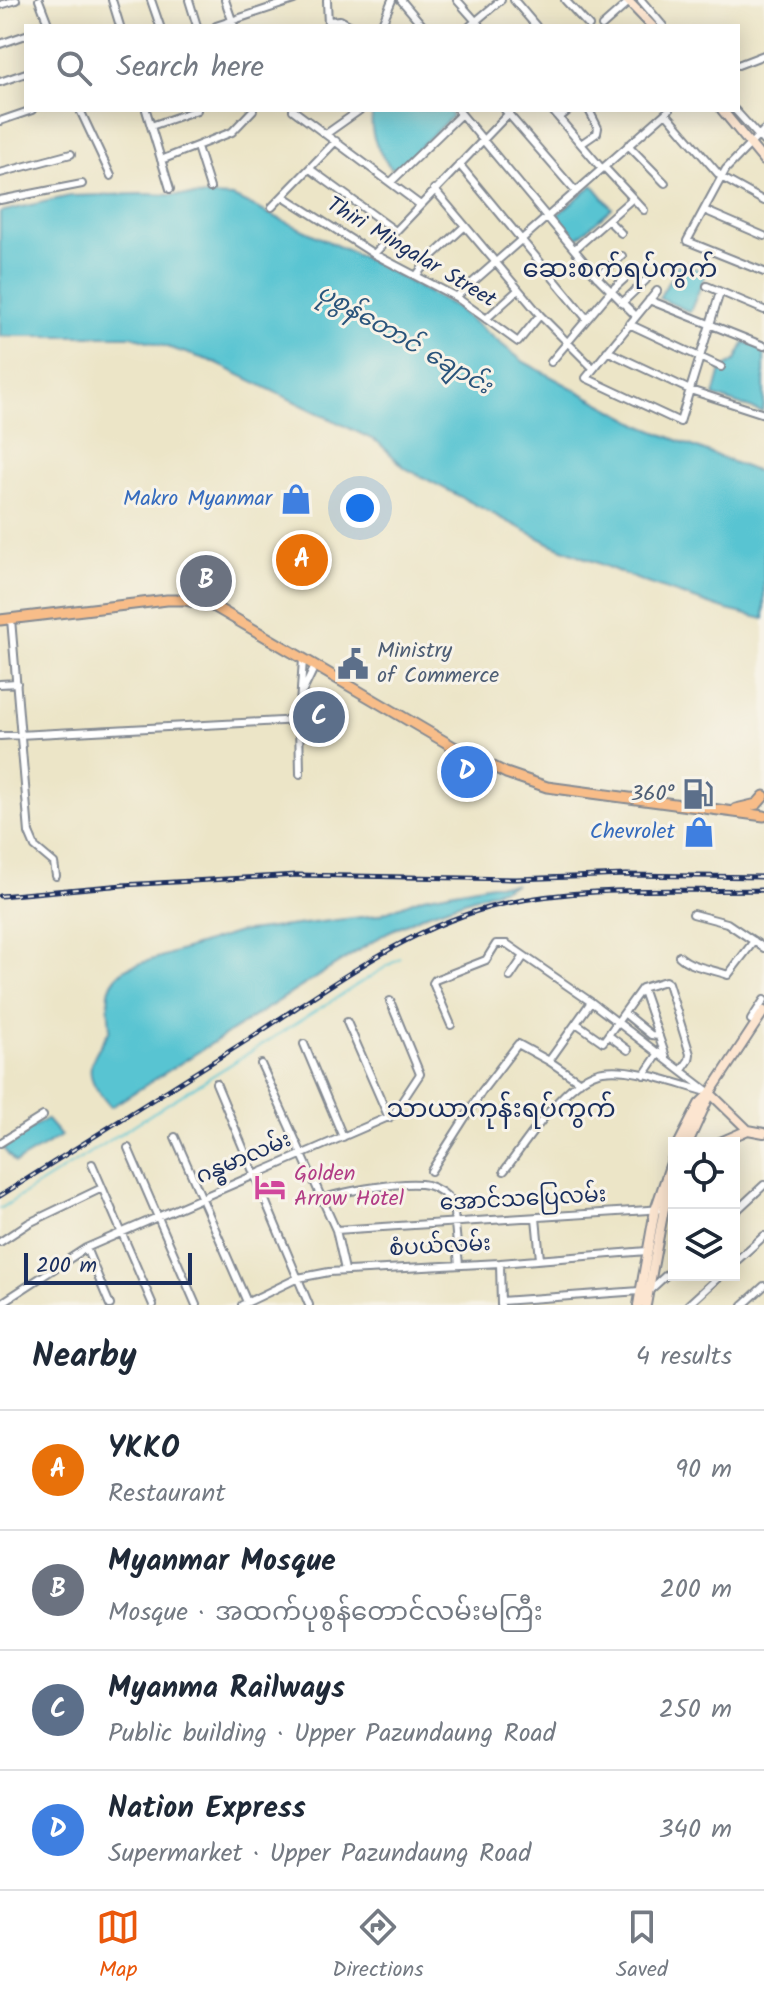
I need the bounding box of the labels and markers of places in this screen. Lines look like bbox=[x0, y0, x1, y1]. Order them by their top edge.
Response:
place label: Makro Myanmar bbox=[123, 482, 274, 517]
shop icon: Makro Myanmar bbox=[279, 482, 313, 516]
pin: A bbox=[276, 530, 328, 590]
pin: B bbox=[180, 551, 232, 611]
place label: Ministry of Commerce bbox=[377, 634, 499, 694]
public building icon: Ministry of Commerce bbox=[336, 647, 370, 681]
pin: C bbox=[293, 687, 345, 747]
pin: D bbox=[441, 742, 493, 802]
place label: 360° bbox=[631, 777, 676, 812]
fuel station icon: 360° bbox=[681, 777, 715, 811]
place label: Chevrolet bbox=[590, 815, 675, 850]
shop icon: Chevrolet bbox=[682, 815, 716, 849]
place label: Golden Arrow Hotel bbox=[294, 1157, 405, 1217]
hotel icon: Golden Arrow Hotel bbox=[253, 1170, 287, 1204]

